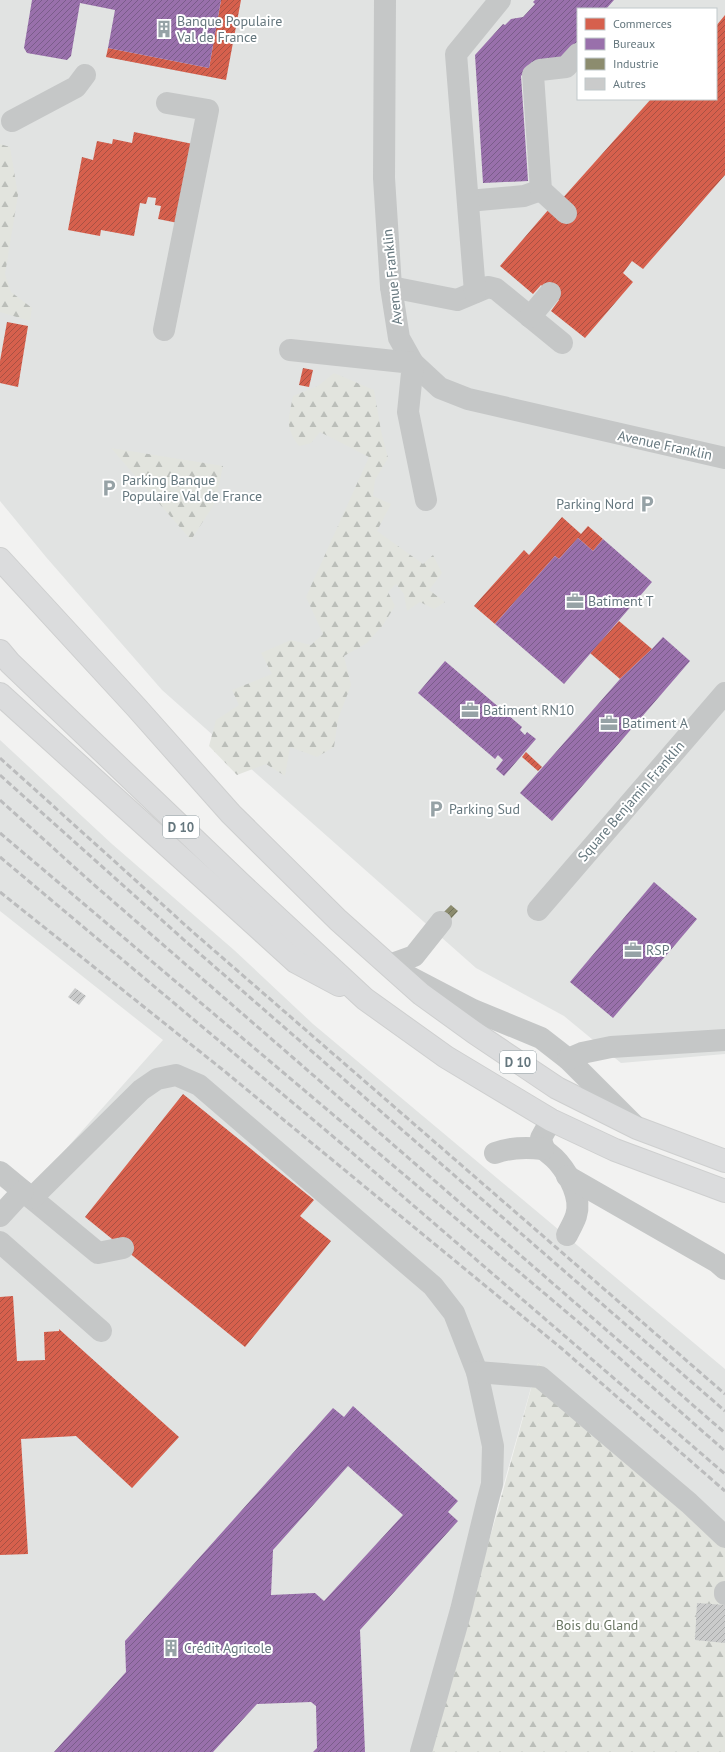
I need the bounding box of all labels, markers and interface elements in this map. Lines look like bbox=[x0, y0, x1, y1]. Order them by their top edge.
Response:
legend bbox=[577, 8, 717, 100]
place label: Banque Populaire Val de France bbox=[176, 12, 282, 46]
text: Commerces bbox=[613, 16, 672, 31]
building icon: Banque Populaire Val de France bbox=[154, 19, 174, 39]
text: Bureaux bbox=[613, 36, 655, 51]
text: Industrie bbox=[613, 56, 659, 71]
text: Autres bbox=[613, 76, 646, 91]
street label: Avenue Franklin bbox=[378, 228, 406, 326]
street label: Avenue Franklin bbox=[616, 426, 714, 464]
place label: Parking Banque Populaire Val de France bbox=[122, 471, 262, 505]
parking icon: Parking Banque Populaire Val de France bbox=[99, 478, 119, 498]
parking icon: Parking Nord bbox=[637, 494, 657, 514]
place label: Parking Nord bbox=[556, 495, 634, 513]
office icon: Batiment T bbox=[565, 591, 585, 611]
place label: Batiment T bbox=[588, 592, 654, 610]
office icon: Batiment RN10 bbox=[460, 700, 480, 720]
place label: Batiment RN10 bbox=[483, 701, 575, 719]
office icon: Batiment A bbox=[599, 713, 619, 733]
place label: Batiment A bbox=[622, 714, 689, 732]
street label: Square Benjamin Franklin bbox=[574, 737, 688, 865]
parking icon: Parking Sud bbox=[426, 799, 446, 819]
place label: Parking Sud bbox=[449, 800, 520, 818]
road number: D 10 bbox=[163, 816, 199, 838]
office icon: RSP bbox=[623, 940, 643, 960]
place label: RSP bbox=[646, 941, 670, 959]
road number: D 10 bbox=[500, 1051, 536, 1073]
park label: Bois du Gland bbox=[556, 1616, 638, 1634]
building icon: Crédit Agricole bbox=[161, 1638, 181, 1658]
place label: Crédit Agricole bbox=[184, 1639, 272, 1657]

